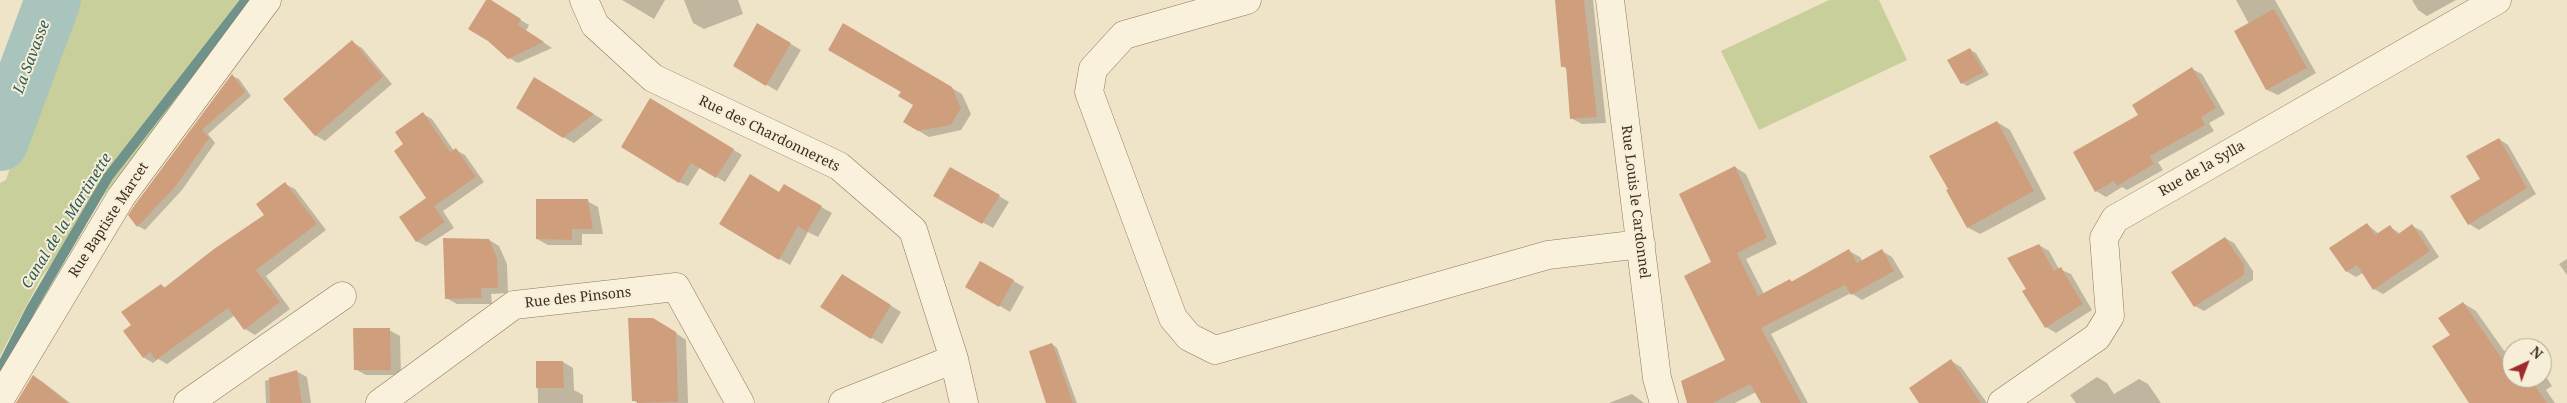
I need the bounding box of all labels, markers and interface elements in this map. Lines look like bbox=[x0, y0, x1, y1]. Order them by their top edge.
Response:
water label: La Savasse bbox=[10, 18, 54, 96]
street label: Rue des Chardonnerets bbox=[696, 93, 842, 175]
street label: Rue Louis le Cardonnel bbox=[1617, 124, 1653, 280]
street label: Rue de la Sylla bbox=[2156, 138, 2248, 200]
water label: Canal de la Martinette bbox=[18, 150, 116, 292]
street label: Rue Baptiste Marcet bbox=[66, 159, 152, 281]
street label: Rue des Pinsons bbox=[524, 284, 632, 312]
north arrow bbox=[2502, 338, 2552, 388]
text: N bbox=[2526, 342, 2547, 363]

